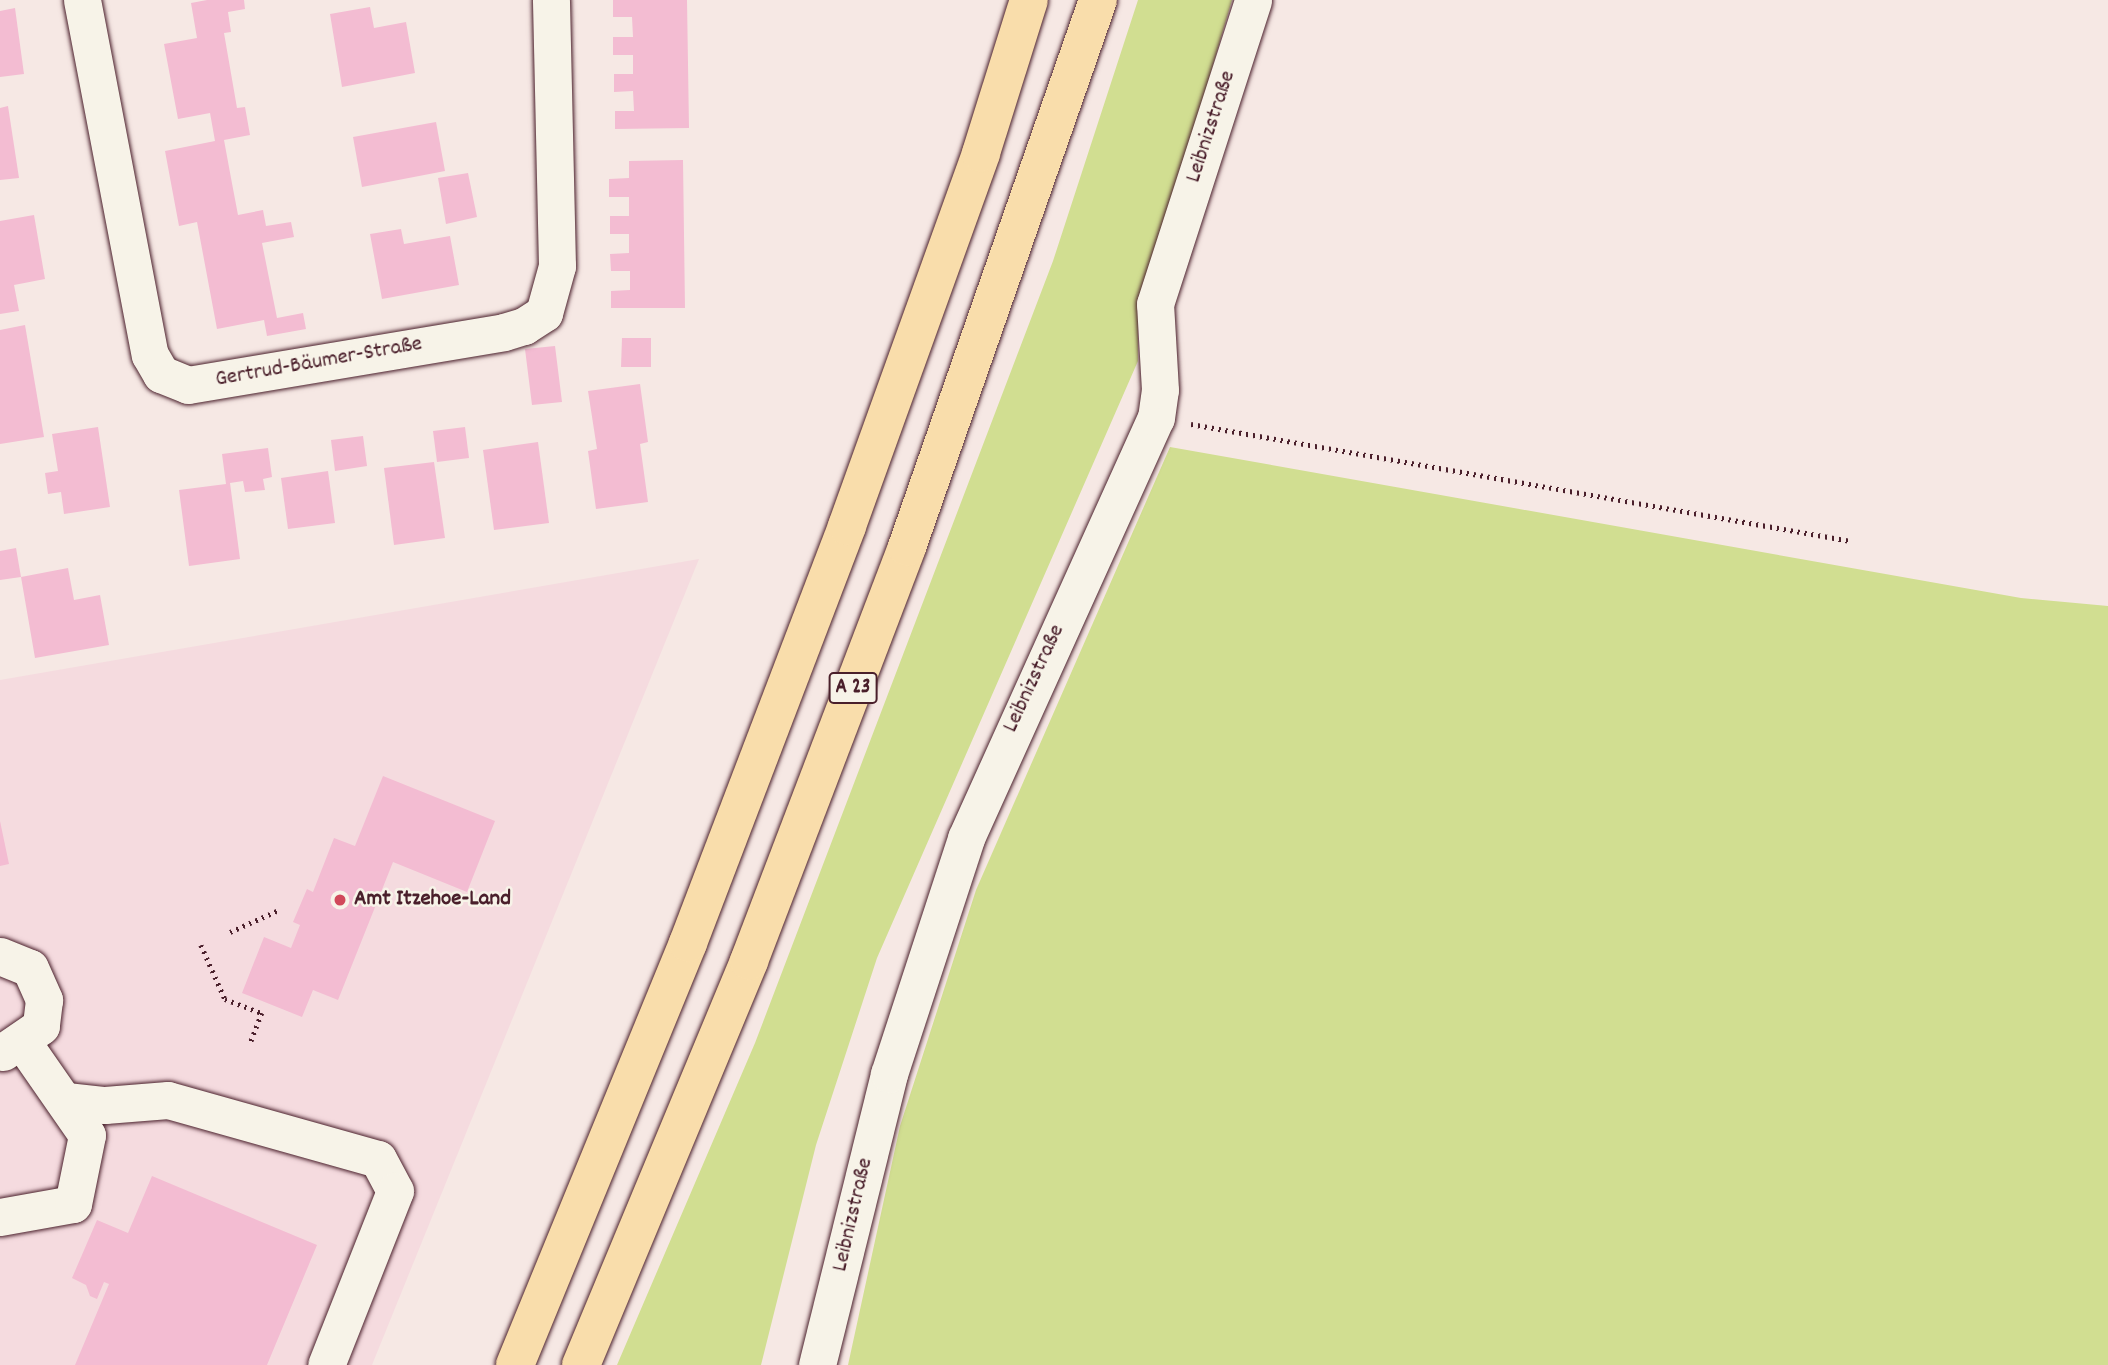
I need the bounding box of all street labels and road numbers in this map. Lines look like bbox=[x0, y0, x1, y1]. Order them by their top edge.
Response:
street label: Leibnizstraße bbox=[1181, 68, 1243, 186]
street label: Gertrud-Bäumer-Straße bbox=[213, 331, 425, 395]
street label: Leibnizstraße bbox=[998, 621, 1072, 737]
road number: A 23 bbox=[828, 670, 878, 706]
street label: Leibnizstraße bbox=[828, 1155, 880, 1275]

